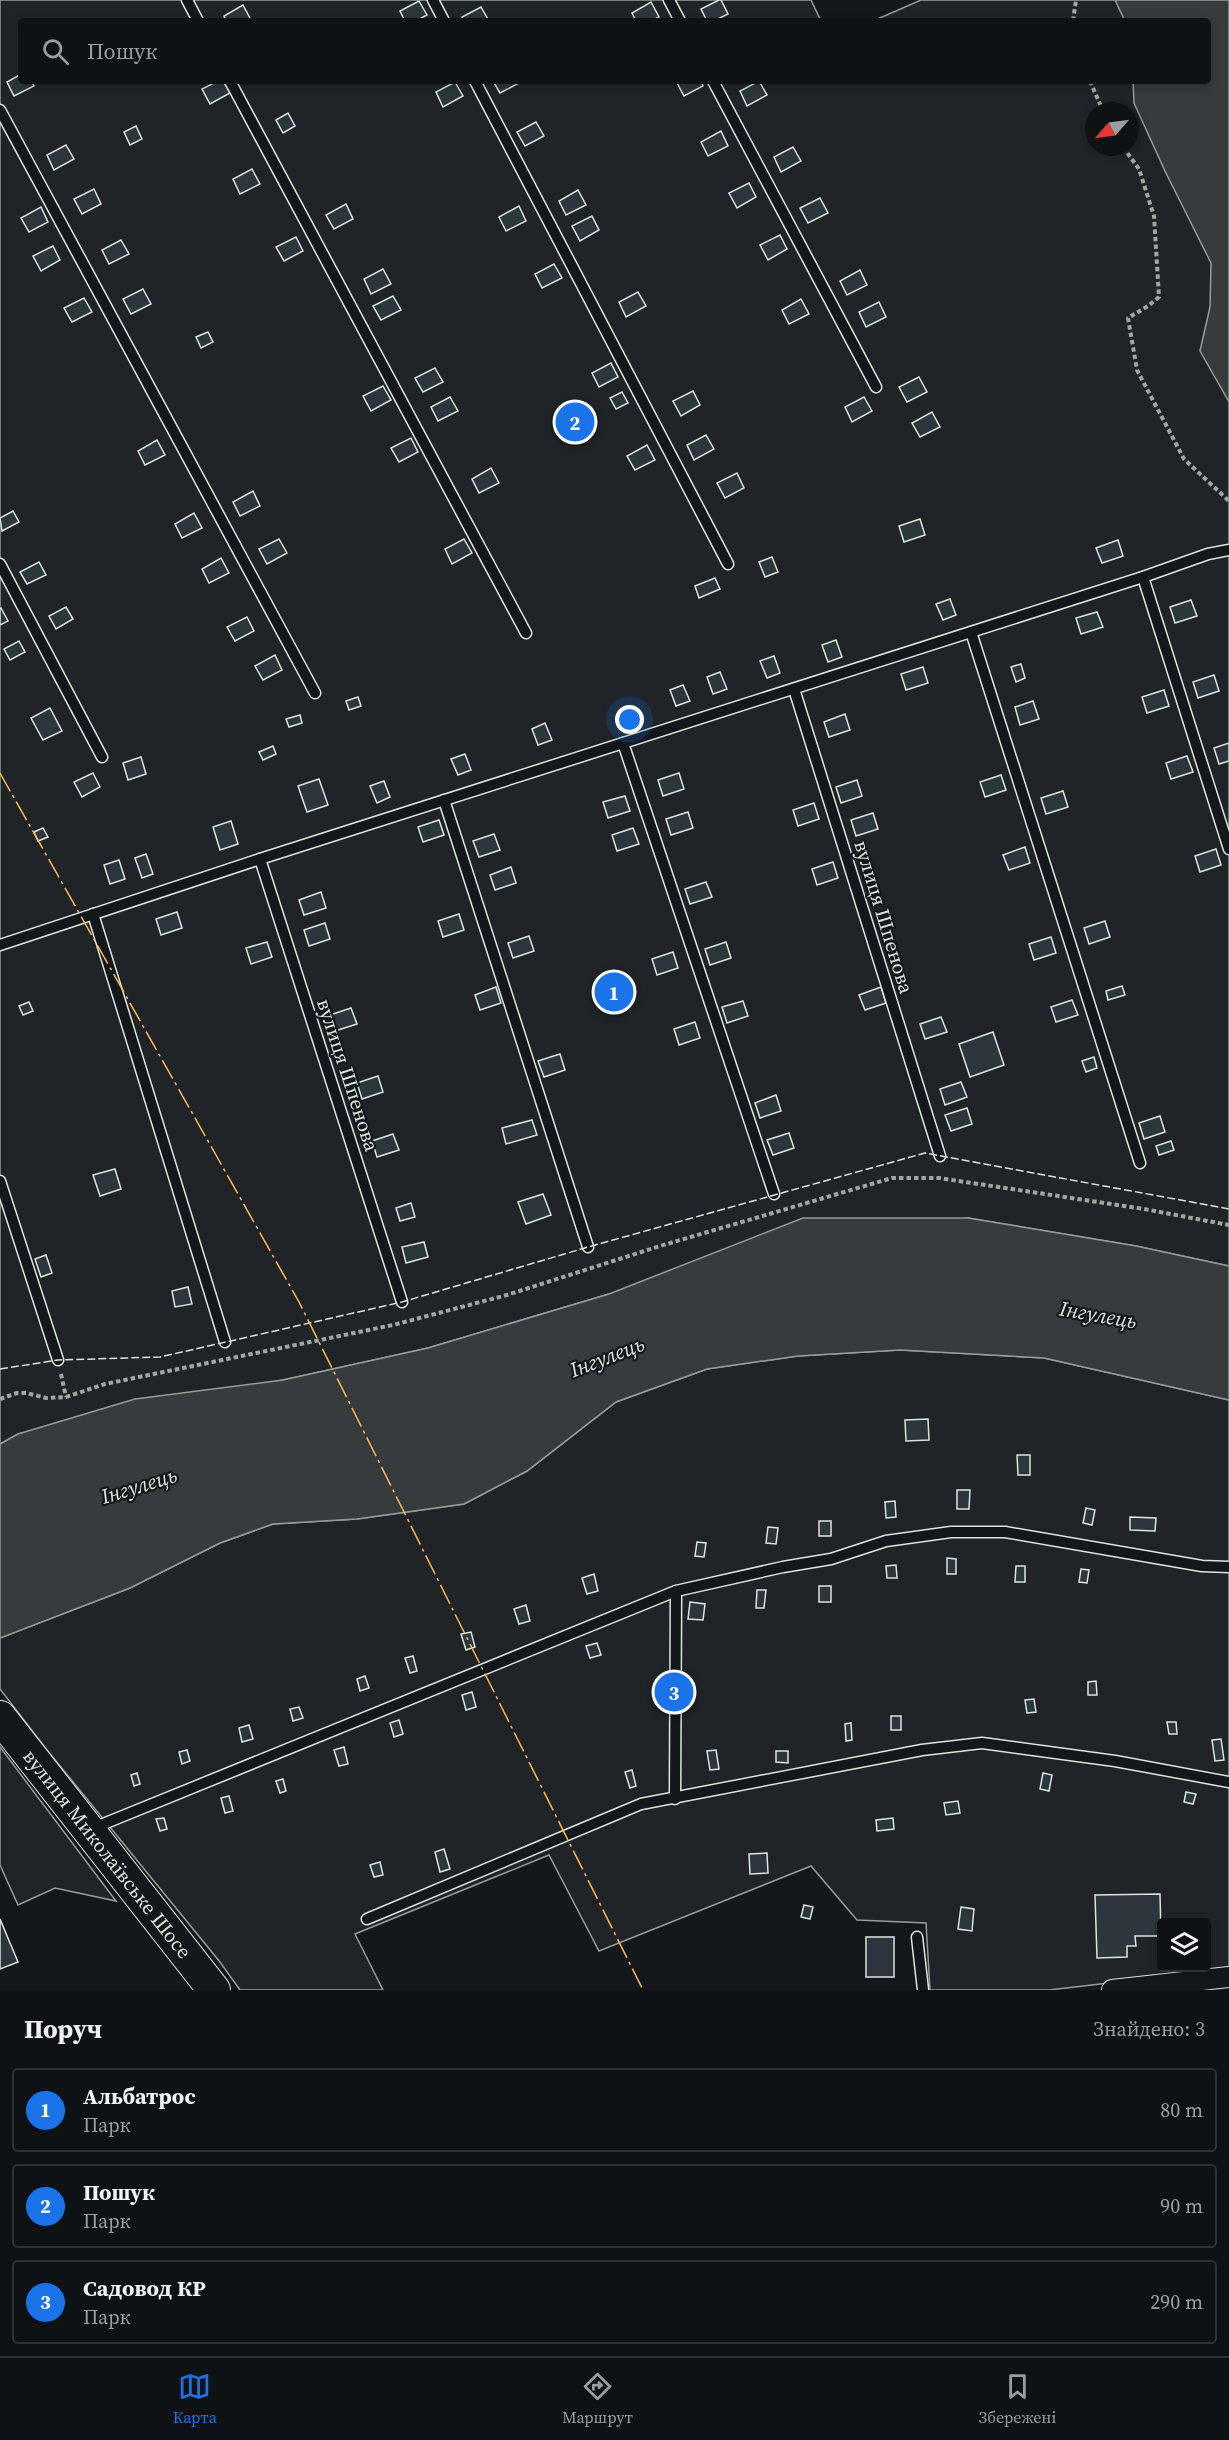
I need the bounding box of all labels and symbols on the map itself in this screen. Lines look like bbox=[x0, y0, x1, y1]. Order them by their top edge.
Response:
north arrow bbox=[1085, 102, 1139, 156]
pin: 2 bbox=[556, 400, 594, 444]
your location bbox=[615, 705, 644, 734]
street label: вулиця Шпенова bbox=[847, 837, 921, 998]
pin: 1 bbox=[594, 970, 634, 1014]
street label: вулиця Шпенова bbox=[310, 995, 386, 1156]
water label: Інгулець bbox=[1056, 1293, 1139, 1336]
water label: Інгулець bbox=[564, 1329, 649, 1384]
water label: Інгулець bbox=[96, 1460, 181, 1511]
pin: 3 bbox=[654, 1670, 694, 1714]
street label: вулиця Миколаївське Шосе bbox=[16, 1743, 198, 1964]

